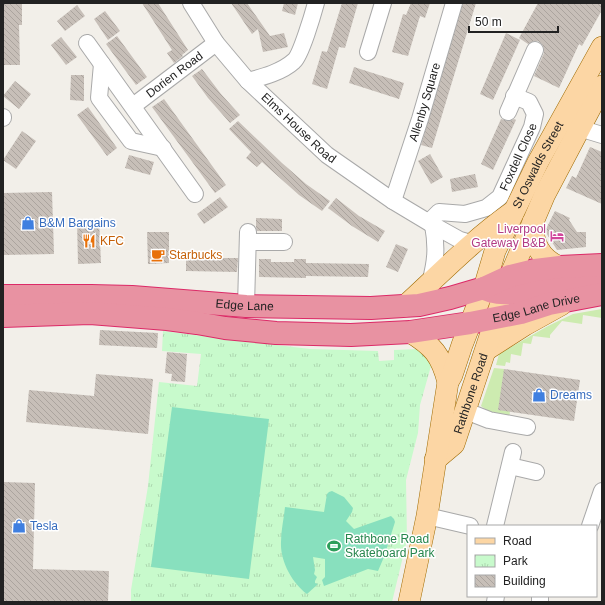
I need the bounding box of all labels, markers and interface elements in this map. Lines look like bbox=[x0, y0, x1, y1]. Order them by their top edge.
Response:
scale bar bbox=[469, 8, 558, 34]
text: 50 m bbox=[475, 15, 502, 29]
street label: Dorien Road bbox=[143, 49, 206, 101]
street label: Allenby Square bbox=[406, 61, 443, 143]
street label: Elms House Road bbox=[258, 90, 339, 166]
street label: St Oswalds Street bbox=[510, 118, 566, 211]
street label: Foxdell Close bbox=[497, 122, 540, 193]
shop icon: B&M Bargains bbox=[20, 215, 36, 231]
place label: B&M Bargains bbox=[39, 216, 116, 230]
place label: Liverpool Gateway B&B bbox=[471, 222, 546, 250]
hotel icon: Liverpool Gateway B&B bbox=[549, 228, 565, 244]
restaurant icon: KFC bbox=[81, 233, 97, 249]
place label: KFC bbox=[100, 234, 124, 248]
cafe icon: Starbucks bbox=[150, 247, 166, 263]
place label: Starbucks bbox=[169, 248, 222, 262]
street label: Edge Lane Drive bbox=[491, 291, 581, 325]
street label: Edge Lane bbox=[215, 297, 274, 313]
street label: Rathbone Road bbox=[451, 351, 491, 436]
shop icon: Dreams bbox=[531, 387, 547, 403]
place label: Dreams bbox=[550, 388, 592, 402]
shop icon: Tesla bbox=[11, 518, 27, 534]
place label: Tesla bbox=[30, 519, 58, 533]
legend bbox=[467, 525, 597, 597]
place label: Rathbone Road Skateboard Park bbox=[345, 532, 435, 560]
text: Road bbox=[503, 534, 532, 548]
sports icon: Rathbone Road Skateboard Park bbox=[326, 538, 342, 554]
text: Park bbox=[503, 554, 529, 568]
text: Building bbox=[503, 574, 546, 588]

